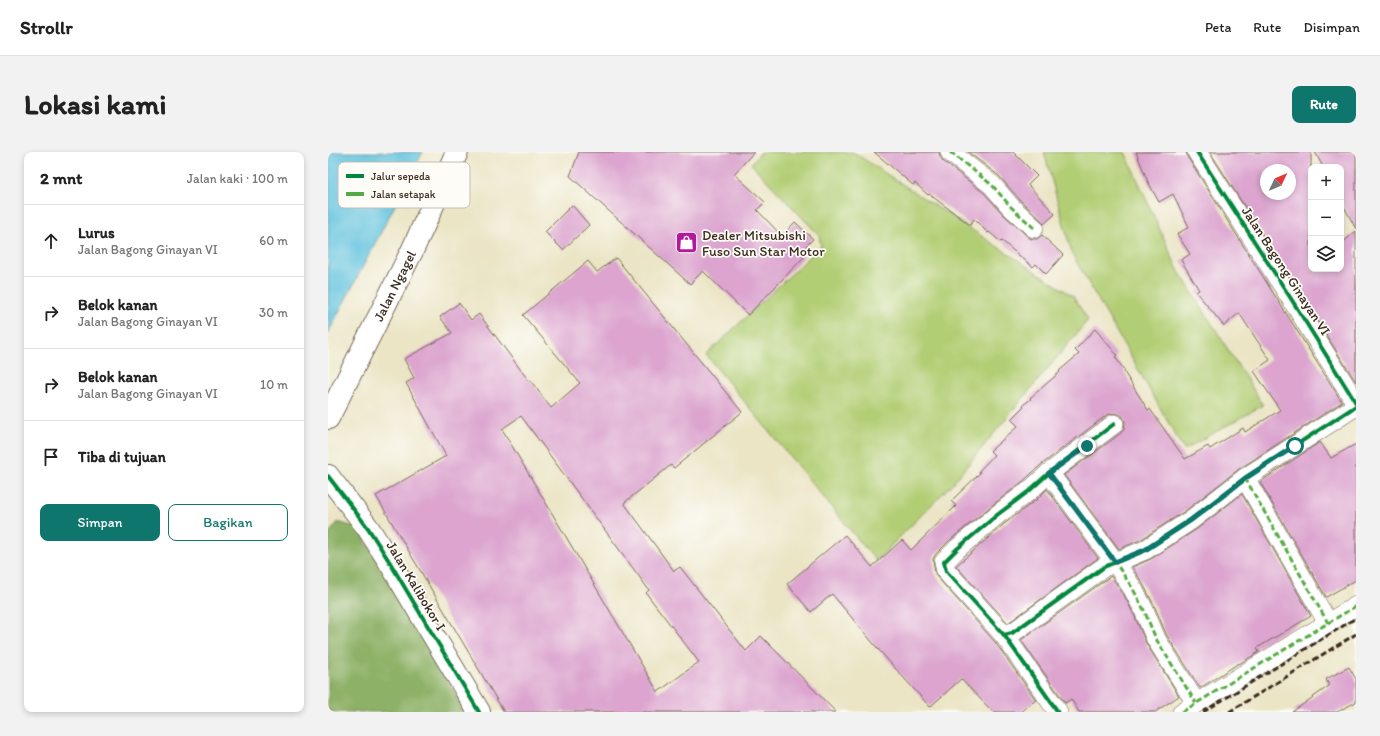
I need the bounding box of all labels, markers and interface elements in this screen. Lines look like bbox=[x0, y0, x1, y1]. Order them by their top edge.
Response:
text: Strollr bbox=[20, 16, 73, 39]
text: Peta bbox=[1205, 19, 1231, 36]
text: Rute bbox=[1253, 19, 1281, 36]
text: Disimpan bbox=[1303, 19, 1360, 36]
button: Rute bbox=[1292, 86, 1356, 123]
text: Lokasi kami bbox=[24, 87, 166, 121]
legend bbox=[338, 162, 470, 208]
north arrow bbox=[1260, 164, 1296, 200]
map controls bbox=[1308, 164, 1344, 272]
button: + bbox=[1308, 164, 1344, 200]
text: 2 mnt bbox=[40, 168, 83, 188]
text: Jalur sepeda bbox=[371, 170, 431, 183]
text: Jalan kaki · 100 m bbox=[187, 171, 288, 186]
text: Jalan setapak bbox=[371, 188, 436, 201]
button: − bbox=[1308, 200, 1344, 236]
street label: Jalan Bagong Ginayan VI bbox=[1238, 203, 1334, 339]
text: Lurus bbox=[78, 224, 115, 242]
place label: Dealer Mitsubishi Fuso Sun Star Motor bbox=[702, 227, 825, 260]
icon: ahead bbox=[40, 230, 62, 252]
shop icon: Dealer Mitsubishi Fuso Sun Star Motor bbox=[673, 230, 699, 256]
text: 60 m bbox=[259, 233, 288, 248]
button: layers bbox=[1308, 236, 1344, 272]
text: Jalan Bagong Ginayan VI bbox=[78, 242, 218, 257]
street label: Jalan Ngagel bbox=[370, 248, 419, 324]
text: Belok kanan bbox=[78, 296, 158, 314]
icon: right bbox=[40, 302, 62, 324]
text: 30 m bbox=[259, 305, 288, 320]
text: Jalan Bagong Ginayan VI bbox=[78, 314, 218, 329]
text: Belok kanan bbox=[78, 368, 158, 386]
icon: right bbox=[40, 374, 62, 396]
text: 10 m bbox=[260, 377, 288, 392]
text: Jalan Bagong Ginayan VI bbox=[78, 386, 218, 401]
route end bbox=[1078, 437, 1096, 455]
route start bbox=[1286, 437, 1304, 455]
icon: arrive bbox=[40, 446, 62, 468]
text: Tiba di tujuan bbox=[78, 448, 166, 466]
button: Simpan bbox=[40, 504, 160, 541]
button: Bagikan bbox=[168, 504, 288, 541]
street label: Jalan Kalibokor I bbox=[383, 538, 449, 634]

